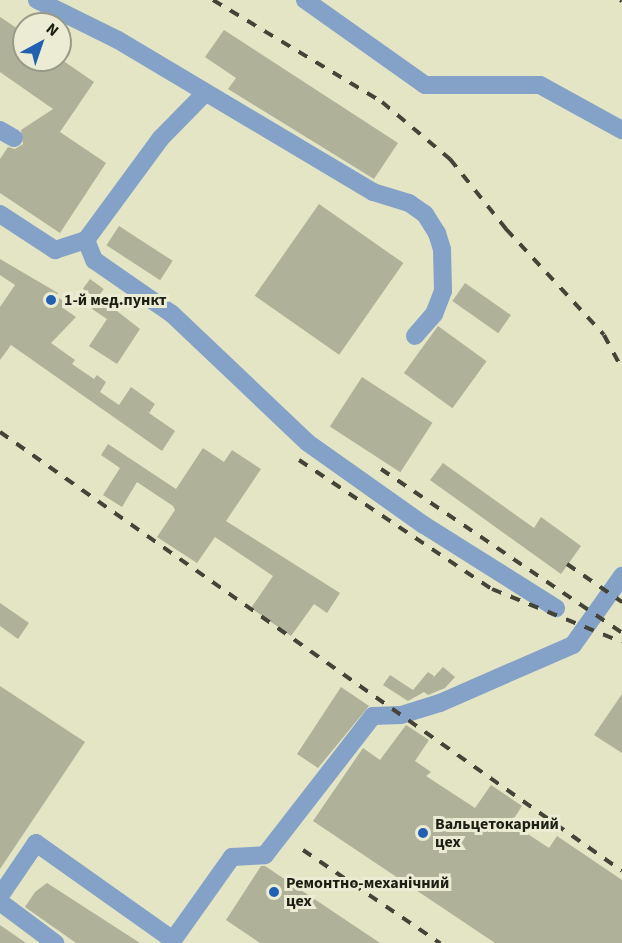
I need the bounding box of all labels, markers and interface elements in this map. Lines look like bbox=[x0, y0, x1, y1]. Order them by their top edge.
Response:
north arrow bbox=[12, 12, 72, 72]
text: N bbox=[41, 18, 63, 42]
place label: 1-й мед.пункт bbox=[64, 290, 167, 310]
marker: 1-й мед.пункт bbox=[42, 291, 60, 309]
place label: Вальцетокарний цех bbox=[435, 814, 559, 852]
marker: Вальцетокарний цех bbox=[416, 826, 430, 840]
place label: Ремонтно-механічний цех bbox=[286, 873, 449, 911]
marker: Ремонтно-механічний цех bbox=[267, 885, 281, 899]

